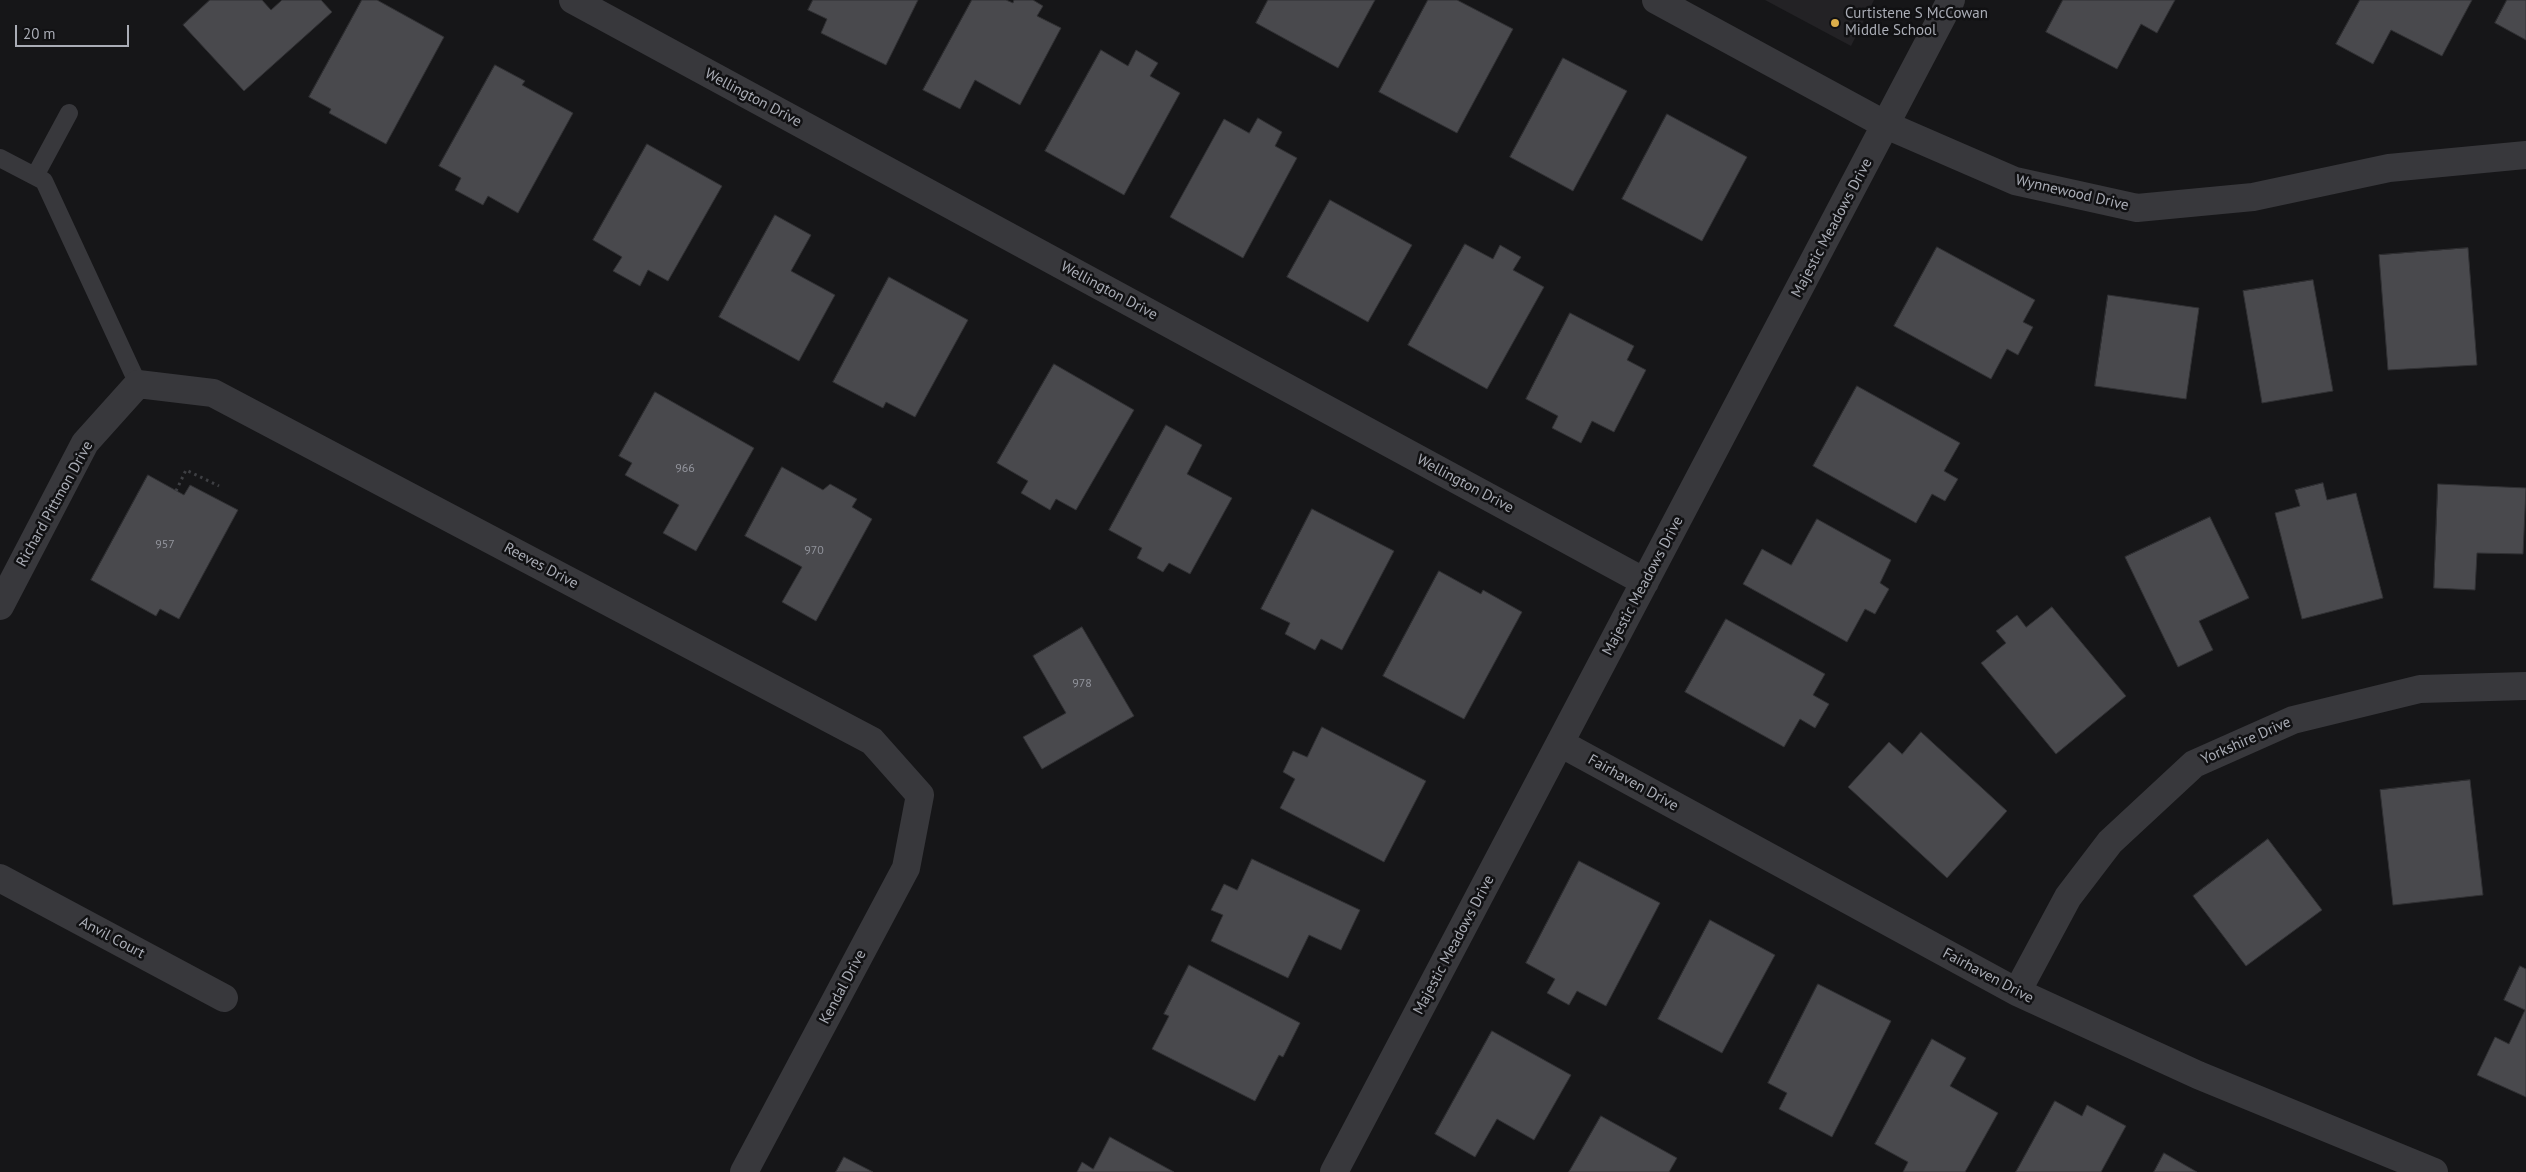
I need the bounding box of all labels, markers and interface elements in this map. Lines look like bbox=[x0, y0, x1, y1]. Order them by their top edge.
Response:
place label: Curtistene S McCowan Middle School bbox=[1845, 5, 1988, 40]
scale bar bbox=[18, 15, 131, 47]
marker: Curtistene S McCowan Middle School bbox=[1829, 17, 1841, 29]
text: 20 m bbox=[23, 24, 56, 43]
street label: Wellington Drive bbox=[701, 65, 805, 131]
street label: Majestic Meadows Drive bbox=[1788, 155, 1876, 301]
street label: Wynnewood Drive bbox=[2014, 171, 2130, 215]
street label: Wellington Drive bbox=[1057, 258, 1161, 324]
street label: Richard Pittmon Drive bbox=[13, 438, 97, 570]
street label: Wellington Drive bbox=[1413, 451, 1517, 517]
house number: 966 bbox=[675, 462, 695, 476]
street label: Majestic Meadows Drive bbox=[1599, 513, 1687, 659]
house number: 957 bbox=[155, 538, 175, 552]
street label: Reeves Drive bbox=[501, 539, 581, 593]
house number: 970 bbox=[804, 544, 824, 558]
house number: 978 bbox=[1072, 677, 1092, 691]
street label: Yorkshire Drive bbox=[2198, 713, 2294, 769]
street label: Fairhaven Drive bbox=[1585, 751, 1681, 815]
street label: Majestic Meadows Drive bbox=[1410, 872, 1498, 1018]
street label: Anvil Court bbox=[76, 913, 148, 963]
street label: Fairhaven Drive bbox=[1939, 944, 2037, 1008]
street label: Kendal Drive bbox=[816, 947, 870, 1027]

